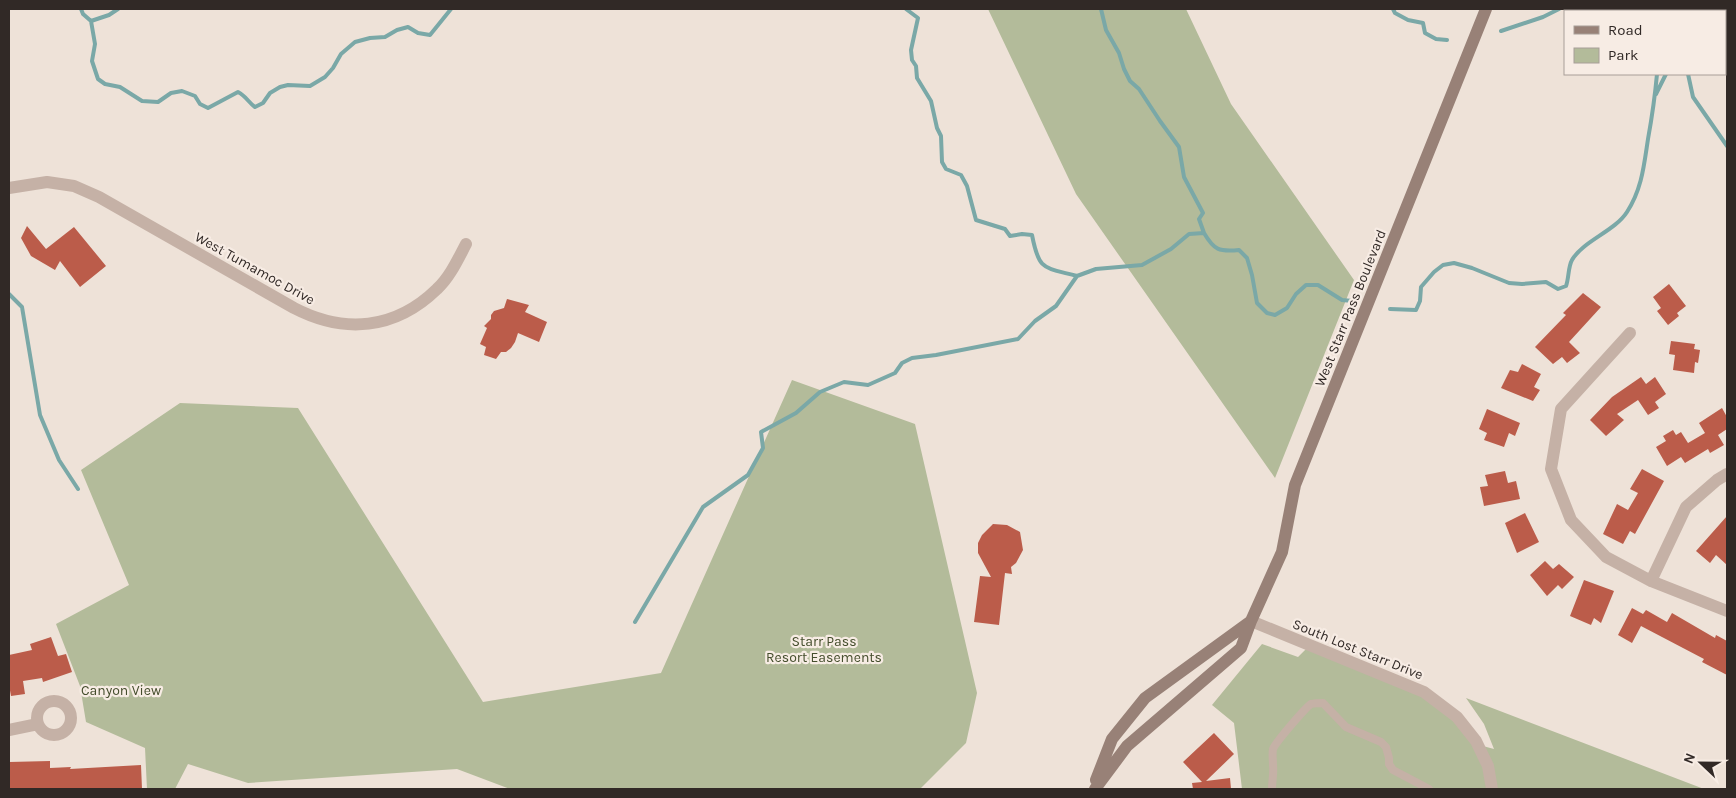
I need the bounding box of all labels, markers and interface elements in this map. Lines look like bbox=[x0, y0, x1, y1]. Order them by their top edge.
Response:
legend bbox=[1564, 10, 1726, 75]
text: Road bbox=[1608, 21, 1643, 39]
text: Park bbox=[1608, 46, 1638, 64]
street label: West Starr Pass Boulevard bbox=[1311, 227, 1390, 389]
street label: West Tumamoc Drive bbox=[192, 228, 318, 308]
street label: South Lost Starr Drive bbox=[1290, 615, 1426, 683]
park label: Starr Pass Resort Easements bbox=[766, 633, 882, 666]
park label: Canyon View bbox=[81, 682, 161, 699]
north arrow bbox=[1676, 738, 1726, 788]
text: N bbox=[1680, 750, 1699, 766]

